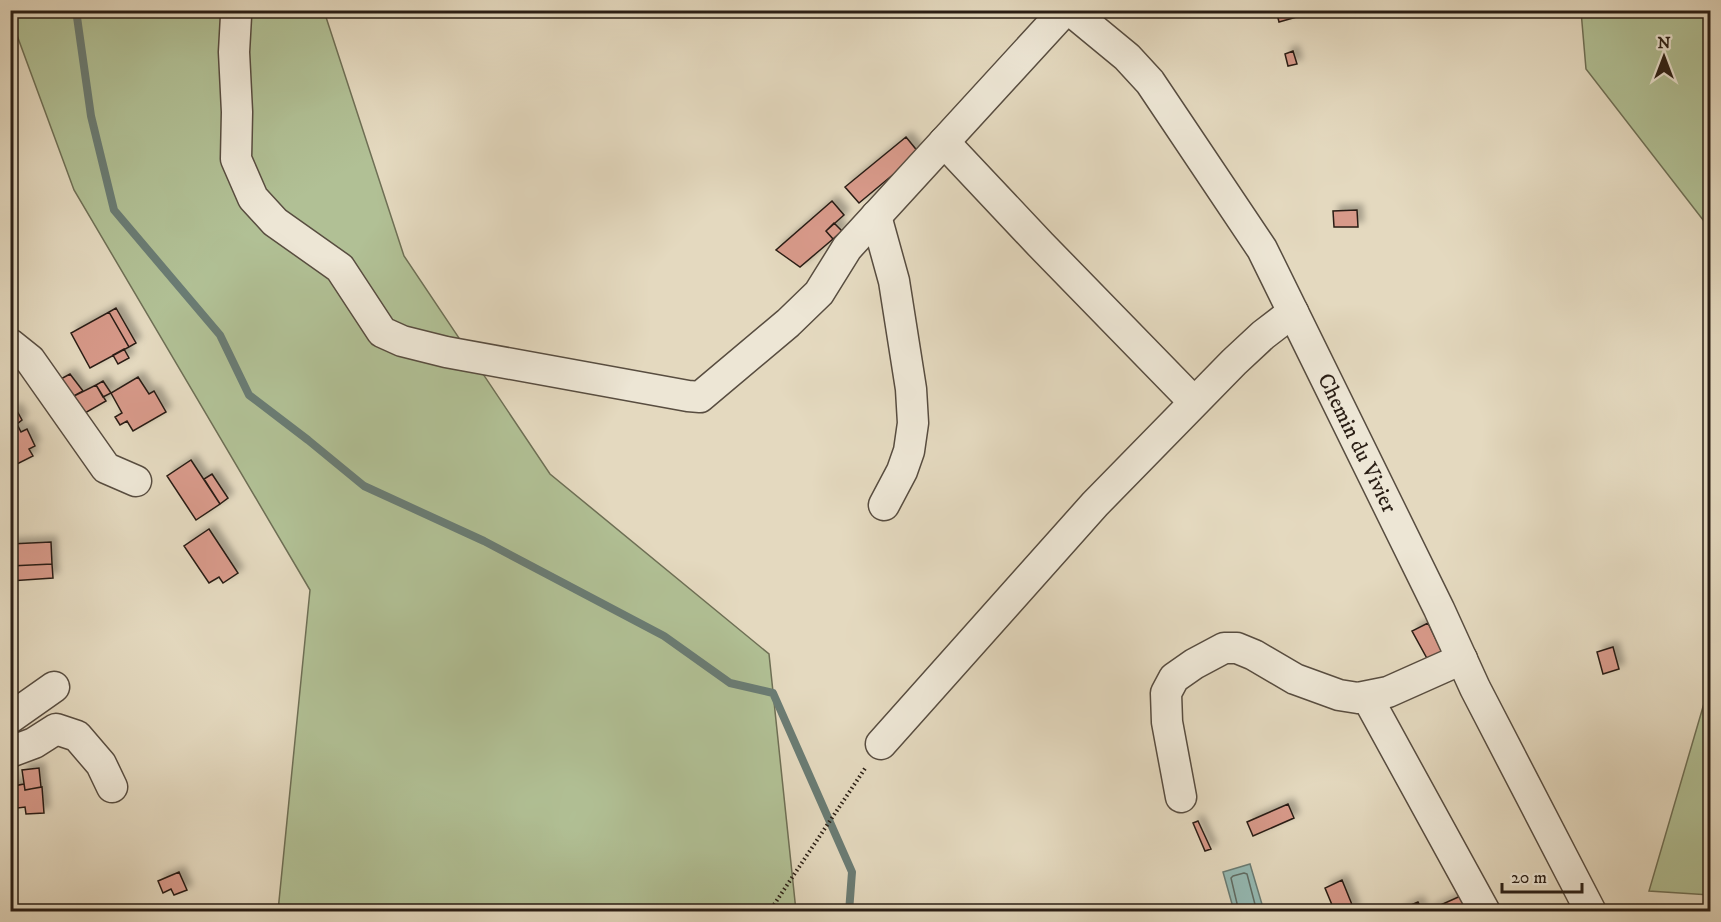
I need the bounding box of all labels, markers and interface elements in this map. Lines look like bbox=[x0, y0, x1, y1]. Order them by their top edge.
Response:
north arrow bbox=[1634, 27, 1694, 87]
text: N bbox=[1657, 33, 1671, 53]
street label: Chemin du Vivier bbox=[1312, 369, 1403, 518]
scale bar bbox=[1502, 856, 1582, 894]
text: 20 m bbox=[1511, 867, 1547, 889]

